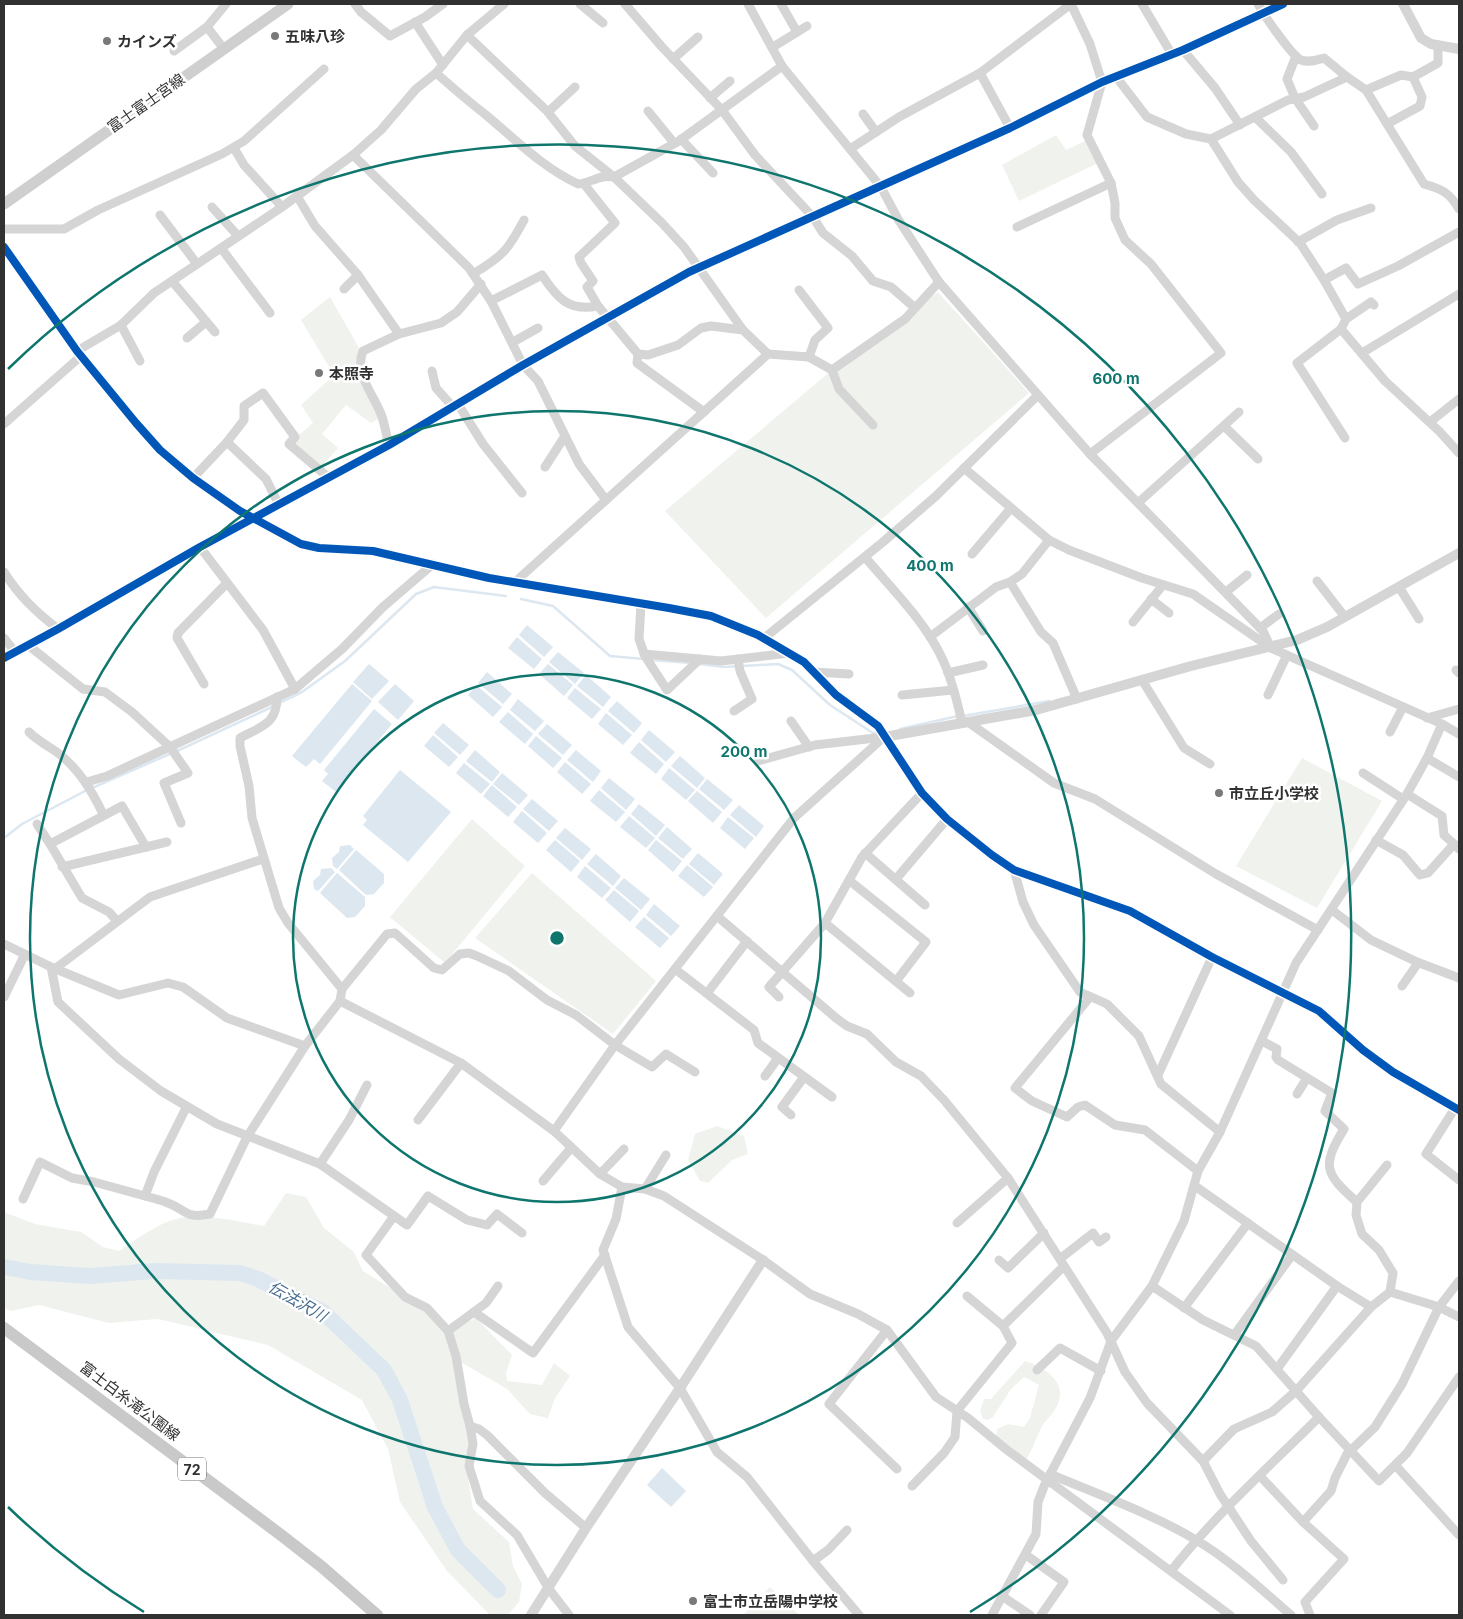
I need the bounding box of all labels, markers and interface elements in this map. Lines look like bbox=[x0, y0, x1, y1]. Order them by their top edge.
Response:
place label: 五味八珍 bbox=[285, 27, 345, 46]
marker: 五味八珍 bbox=[269, 30, 281, 42]
place label: カインズ bbox=[117, 32, 177, 51]
marker: カインズ bbox=[101, 35, 113, 47]
street label: 富士富士宮線 bbox=[104, 69, 188, 137]
place label: 本照寺 bbox=[329, 364, 374, 383]
marker: 本照寺 bbox=[313, 367, 325, 379]
text: 600 m bbox=[1092, 369, 1140, 388]
text: 400 m bbox=[906, 556, 954, 575]
text: 200 m bbox=[721, 742, 767, 761]
place label: 市立丘小学校 bbox=[1229, 784, 1319, 803]
marker: 市立丘小学校 bbox=[1213, 787, 1225, 799]
centre of rings bbox=[548, 929, 566, 947]
water label: 伝法沢川 bbox=[265, 1276, 332, 1327]
street label: 富士白糸滝公園線 bbox=[76, 1357, 184, 1445]
road number: 72 bbox=[178, 1458, 206, 1480]
place label: 富士市立岳陽中学校 bbox=[703, 1592, 838, 1611]
marker: 富士市立岳陽中学校 bbox=[687, 1595, 699, 1607]

